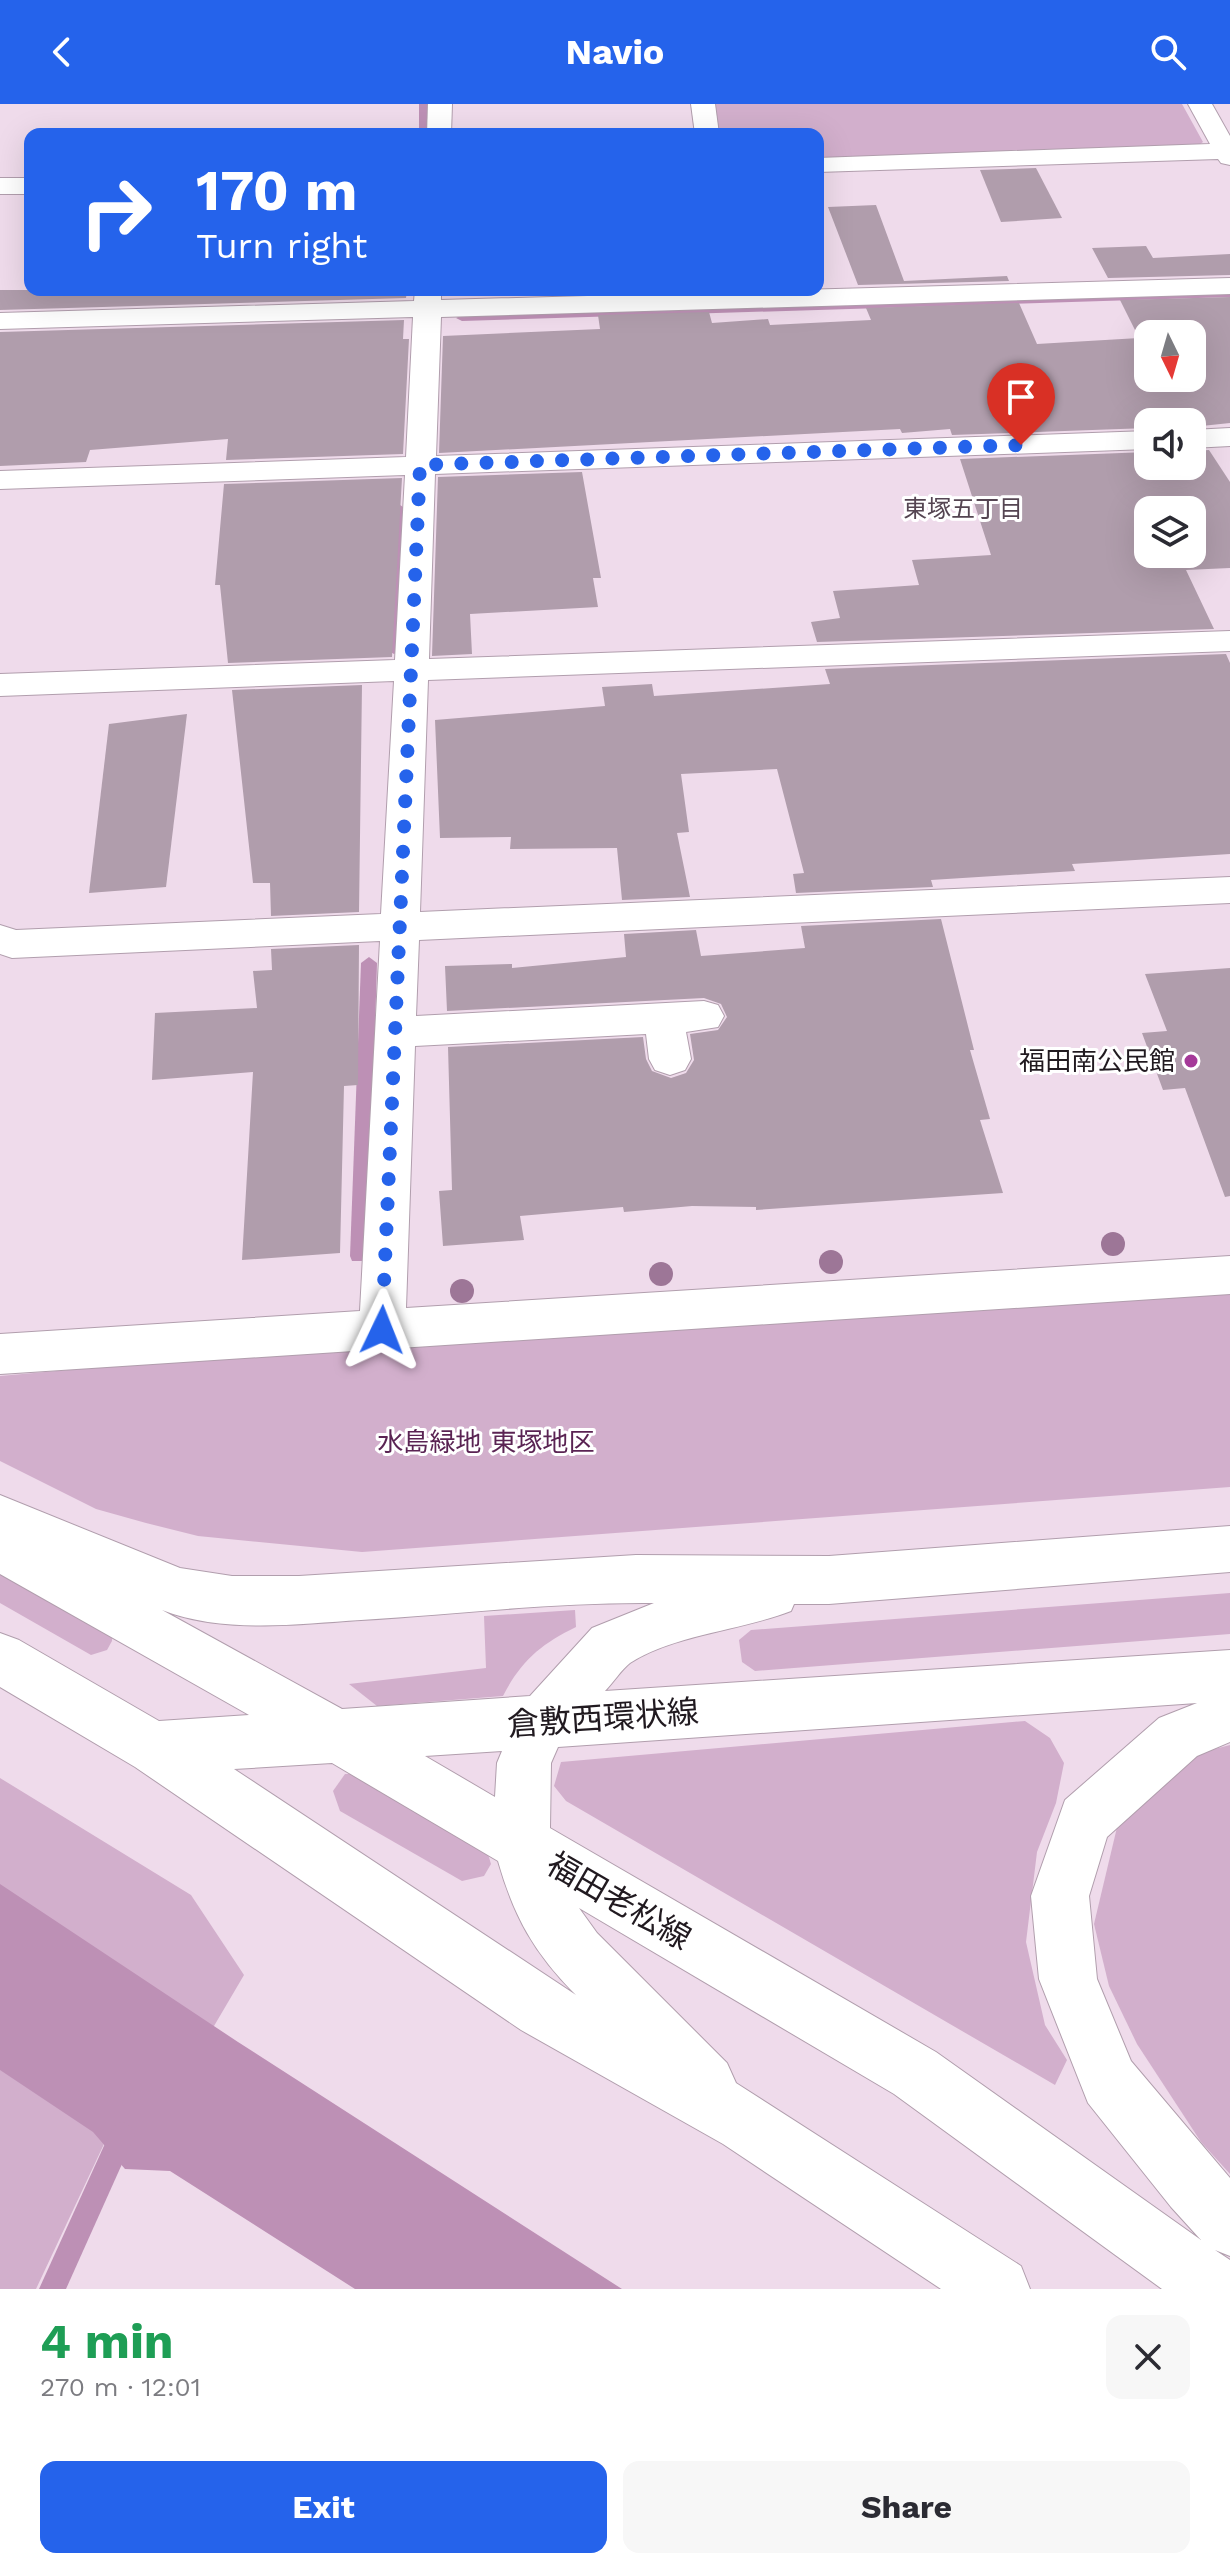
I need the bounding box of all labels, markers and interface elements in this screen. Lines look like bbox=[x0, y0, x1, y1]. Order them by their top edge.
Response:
icon: back bbox=[40, 30, 84, 74]
icon: search bbox=[1146, 30, 1190, 74]
text: Navio bbox=[566, 31, 664, 73]
text: 170 m bbox=[196, 158, 358, 224]
icon: right bbox=[64, 160, 168, 264]
text: Turn right bbox=[196, 225, 367, 267]
north arrow bbox=[1134, 320, 1206, 392]
map controls bbox=[1134, 320, 1206, 568]
pin bbox=[987, 363, 1055, 445]
icon: arrive bbox=[999, 375, 1043, 419]
button: sound bbox=[1134, 408, 1206, 480]
district label: 東塚五丁目 bbox=[903, 495, 1023, 523]
button: layers bbox=[1134, 496, 1206, 568]
place label: 福田南公民館 bbox=[1019, 1046, 1175, 1076]
marker: 福田南公民館 bbox=[1182, 1052, 1200, 1070]
position arrow bbox=[340, 1288, 424, 1372]
park label: 水島緑地 東塚地区 bbox=[378, 1427, 594, 1457]
street label: 倉敷西環状線 bbox=[506, 1692, 700, 1744]
street label: 福田老松線 bbox=[540, 1845, 698, 1957]
text: 4 min bbox=[40, 2313, 174, 2370]
button: close bbox=[1106, 2315, 1190, 2399]
text: 270 m · 12:01 bbox=[40, 2372, 201, 2402]
button: Exit bbox=[40, 2461, 607, 2553]
button: Share bbox=[623, 2461, 1190, 2553]

